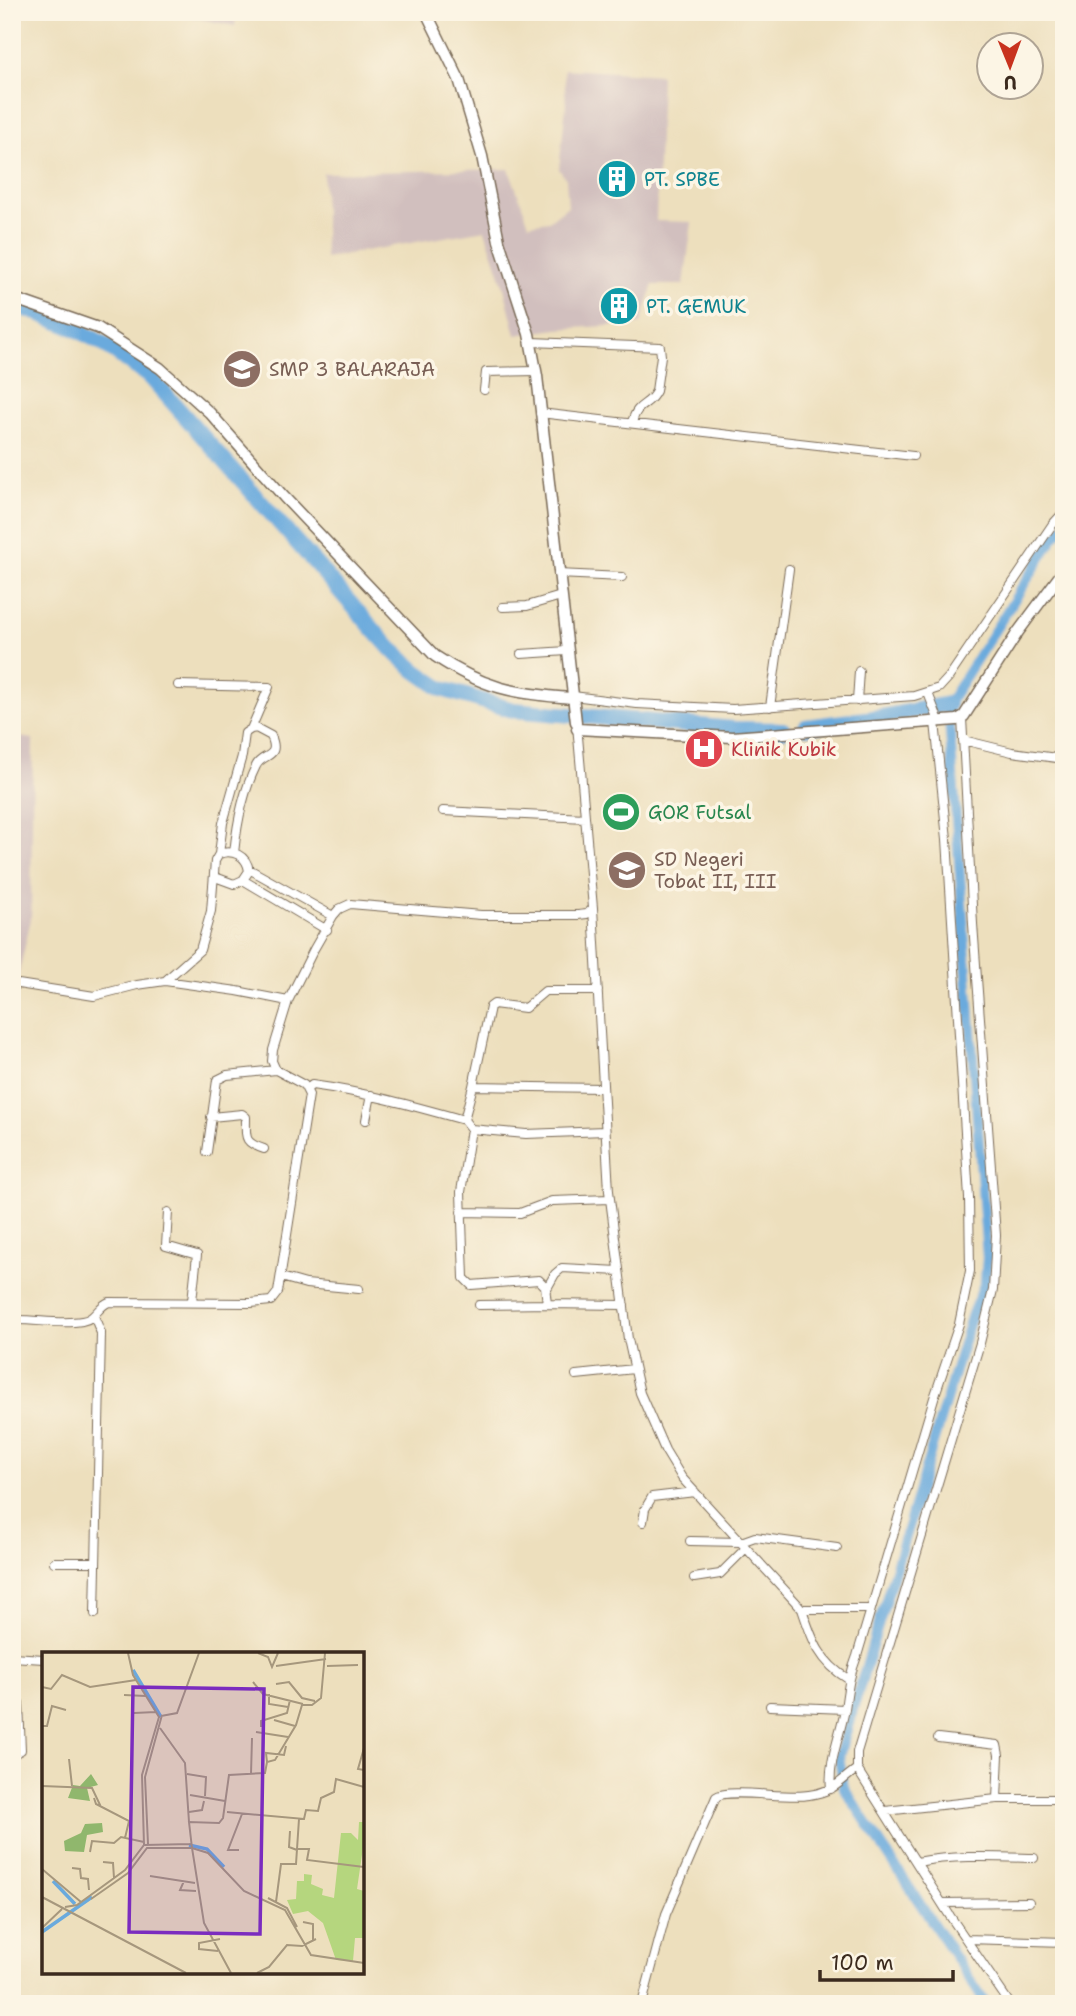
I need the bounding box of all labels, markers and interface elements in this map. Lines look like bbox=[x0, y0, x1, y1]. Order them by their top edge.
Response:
north arrow bbox=[974, 32, 1044, 102]
text: U bbox=[1004, 70, 1017, 95]
building icon: PT. SPBE bbox=[596, 158, 638, 200]
place label: PT. SPBE bbox=[644, 167, 720, 192]
building icon: PT. GEMUK bbox=[598, 285, 640, 327]
place label: PT. GEMUK bbox=[646, 294, 746, 319]
school or university icon: SMP 3 BALARAJA bbox=[221, 348, 263, 390]
place label: SMP 3 BALARAJA bbox=[269, 357, 435, 382]
hospital icon: Klinik Kubik bbox=[683, 728, 725, 770]
place label: Klinik Kubik bbox=[731, 737, 837, 762]
sports icon: GOR Futsal bbox=[600, 791, 642, 833]
place label: GOR Futsal bbox=[648, 800, 752, 825]
place label: SD Negeri Tobat II, III bbox=[654, 847, 776, 894]
school or university icon: SD Negeri Tobat II, III bbox=[606, 849, 648, 891]
inset map bbox=[42, 1652, 364, 1974]
scale bar bbox=[820, 1939, 954, 1983]
text: 100 m bbox=[831, 1949, 894, 1977]

